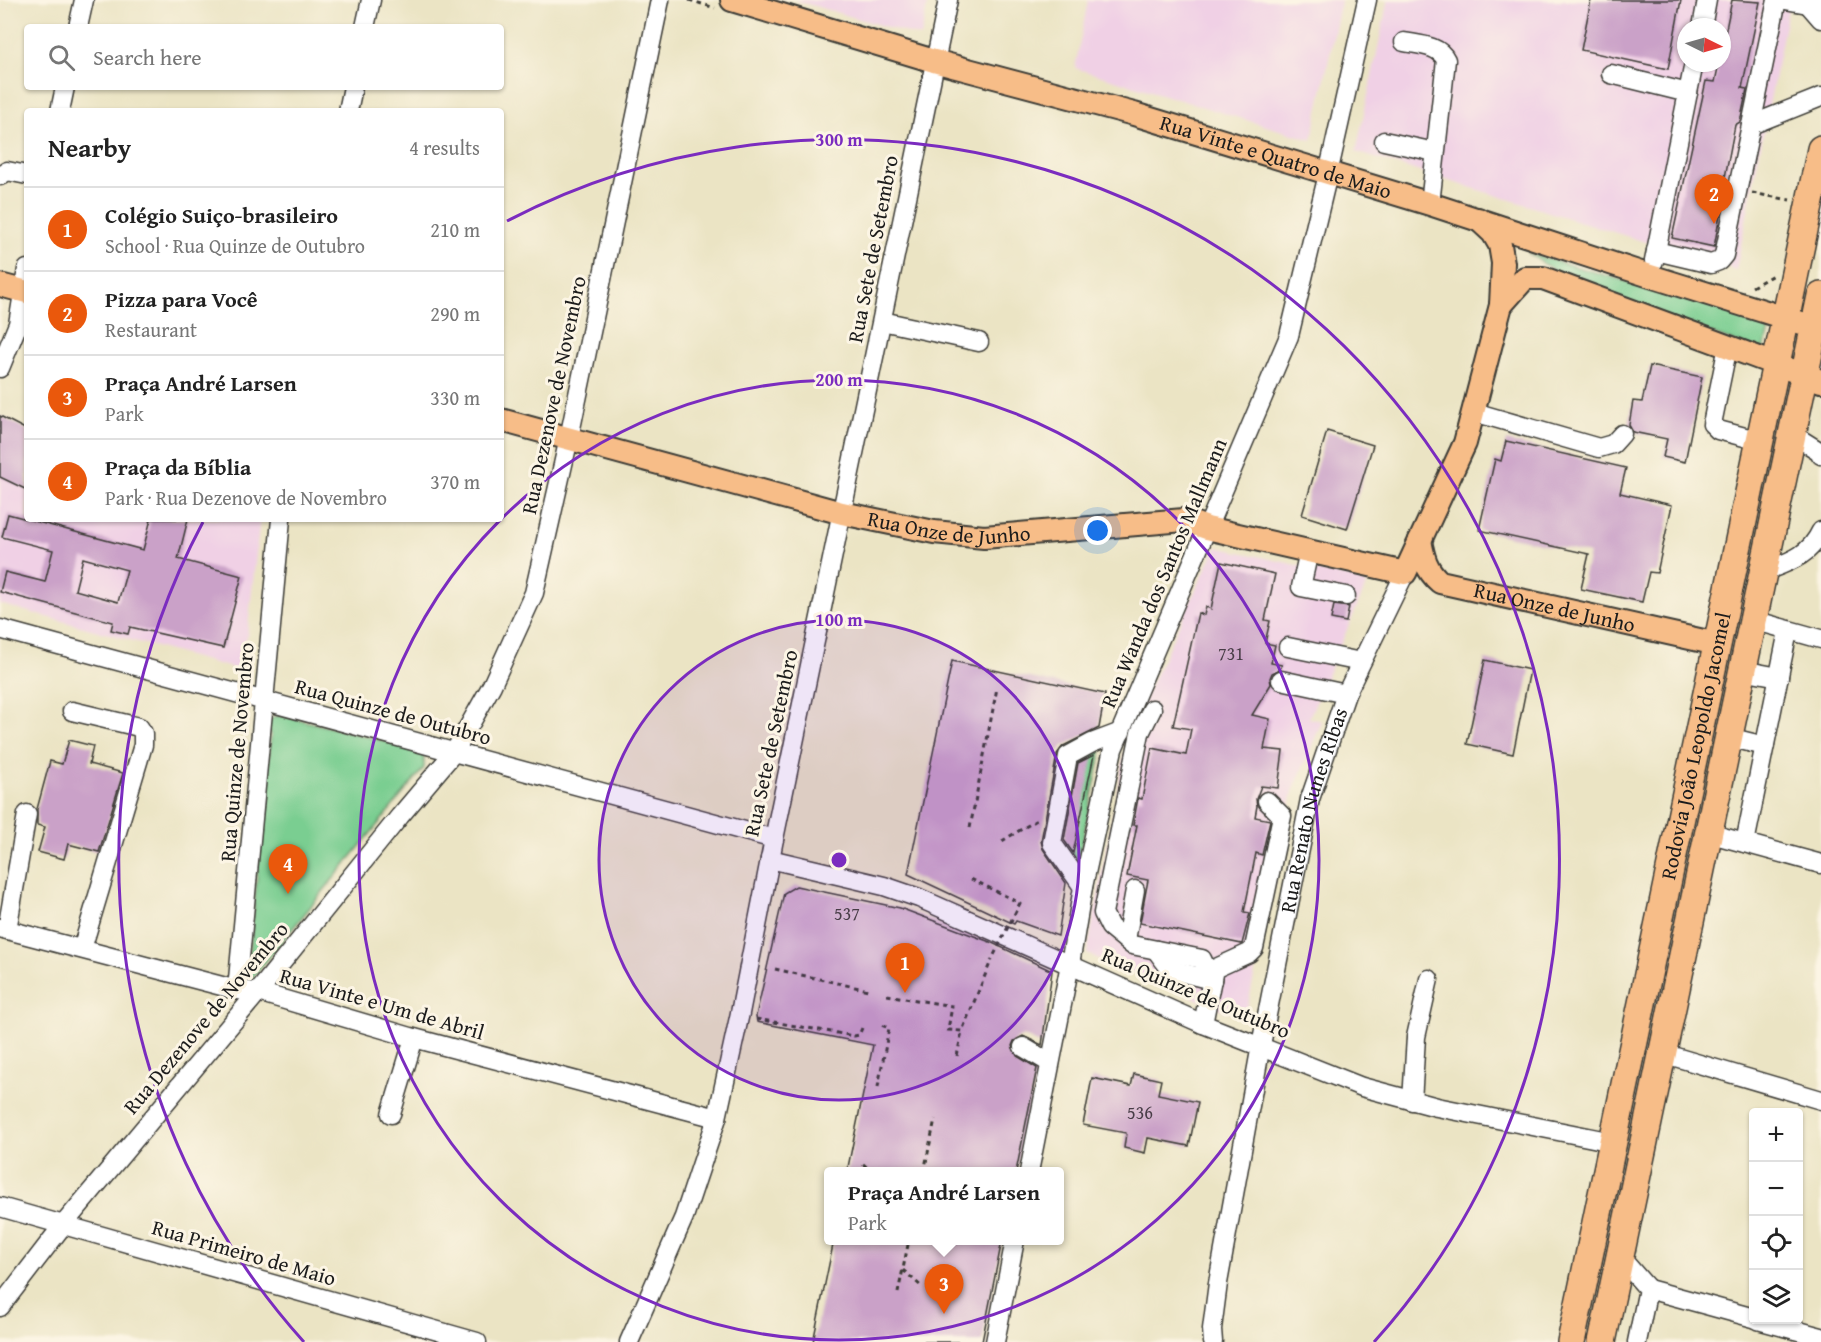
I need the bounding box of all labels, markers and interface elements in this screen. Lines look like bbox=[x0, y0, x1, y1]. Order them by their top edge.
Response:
north arrow bbox=[1677, 18, 1731, 72]
search box bbox=[24, 24, 504, 90]
icon: search bbox=[45, 41, 78, 74]
text: Search here bbox=[93, 41, 202, 73]
street label: Rua Vinte e Quatro de Maio bbox=[1156, 107, 1395, 206]
text: 300 m bbox=[815, 126, 863, 153]
text: Nearby bbox=[48, 128, 131, 167]
text: 4 results bbox=[409, 133, 480, 162]
street label: Rua Sete de Setembro bbox=[839, 153, 906, 345]
pin: 2 bbox=[1694, 174, 1734, 224]
text: Colégio Suiço-brasileiro bbox=[105, 199, 338, 231]
text: 1 bbox=[62, 215, 73, 244]
text: 210 m bbox=[430, 215, 480, 244]
text: School · Rua Quinze de Outubro bbox=[105, 231, 365, 260]
street label: Rua Dezenove de Novembro bbox=[513, 273, 594, 517]
text: Pizza para Você bbox=[105, 283, 258, 315]
text: 2 bbox=[62, 299, 73, 328]
text: 290 m bbox=[430, 299, 480, 328]
text: Restaurant bbox=[105, 315, 197, 344]
text: 200 m bbox=[815, 366, 863, 393]
text: Praça André Larsen bbox=[105, 367, 297, 399]
text: 3 bbox=[62, 383, 73, 412]
text: 330 m bbox=[430, 383, 480, 412]
text: Park bbox=[105, 399, 144, 428]
street label: Rua Wanda dos Santos Mallmann bbox=[1093, 433, 1235, 712]
text: Praça da Bíblia bbox=[105, 451, 251, 483]
text: 4 bbox=[62, 467, 73, 496]
text: 370 m bbox=[430, 467, 480, 496]
text: Park · Rua Dezenove de Novembro bbox=[105, 483, 387, 512]
street label: Rua Onze de Junho bbox=[865, 503, 1032, 552]
your location bbox=[1083, 516, 1112, 545]
street label: Rua Onze de Junho bbox=[1471, 574, 1638, 640]
text: 100 m bbox=[815, 606, 863, 633]
street label: Rodovia João Leopoldo Jacomel bbox=[1652, 609, 1739, 882]
house number: 731 bbox=[1218, 640, 1244, 667]
street label: Rua Quinze de Novembro bbox=[211, 641, 262, 863]
street label: Rua Sete de Setembro bbox=[736, 647, 805, 839]
street label: Rua Quinze de Outubro bbox=[292, 670, 495, 753]
street label: Rua Renato Nunes Ribas bbox=[1272, 703, 1355, 916]
pin: 4 bbox=[268, 844, 308, 894]
centre of rings bbox=[829, 850, 849, 870]
house number: 537 bbox=[834, 900, 860, 927]
street label: Rua Dezenove de Novembro bbox=[116, 915, 296, 1121]
street label: Rua Quinze de Outubro bbox=[1097, 939, 1295, 1046]
pin: 1 bbox=[886, 944, 924, 993]
street label: Rua Vinte e Um de Abril bbox=[276, 960, 488, 1048]
house number: 536 bbox=[1127, 1099, 1153, 1126]
map controls bbox=[1749, 1108, 1803, 1324]
button: + bbox=[1749, 1108, 1803, 1162]
button: − bbox=[1749, 1162, 1803, 1216]
popup bbox=[824, 1167, 1064, 1245]
text: Praça André Larsen bbox=[848, 1176, 1040, 1208]
text: Park bbox=[848, 1208, 887, 1237]
street label: Rua Primeiro de Maio bbox=[149, 1211, 340, 1294]
button: locate bbox=[1749, 1216, 1803, 1270]
pin: 3 bbox=[924, 1264, 964, 1314]
button: layers bbox=[1749, 1270, 1803, 1324]

